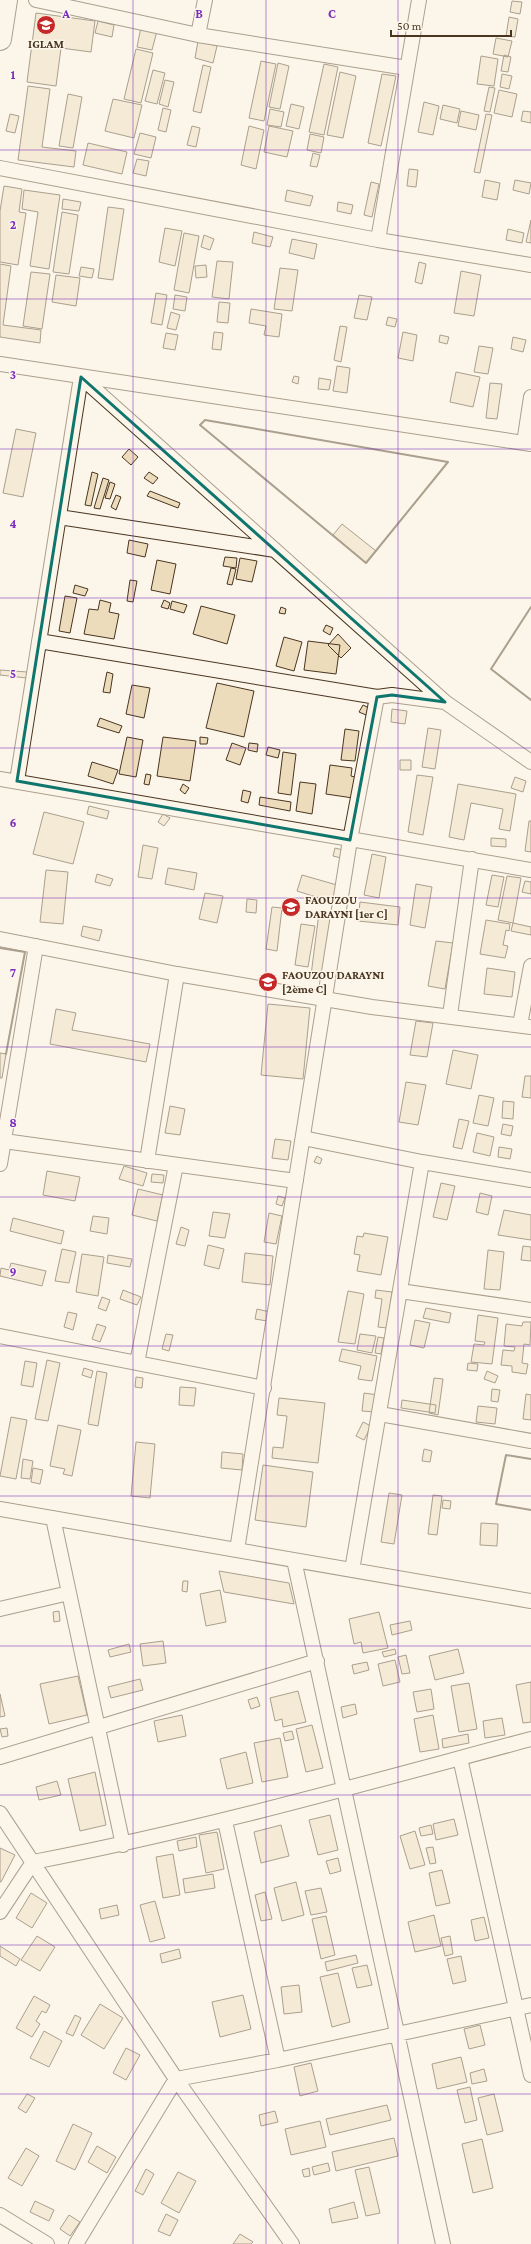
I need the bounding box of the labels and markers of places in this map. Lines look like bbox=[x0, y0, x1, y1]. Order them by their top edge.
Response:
school or university icon: IGLAM bbox=[35, 14, 57, 36]
place label: IGLAM bbox=[28, 37, 64, 51]
place label: FAOUZOU DARAYNI [1er C] bbox=[305, 893, 388, 921]
school or university icon: FAOUZOU DARAYNI [1er C] bbox=[280, 896, 302, 918]
place label: FAOUZOU DARAYNI [2ème C] bbox=[282, 968, 384, 996]
school or university icon: FAOUZOU DARAYNI [2ème C] bbox=[257, 971, 279, 993]

